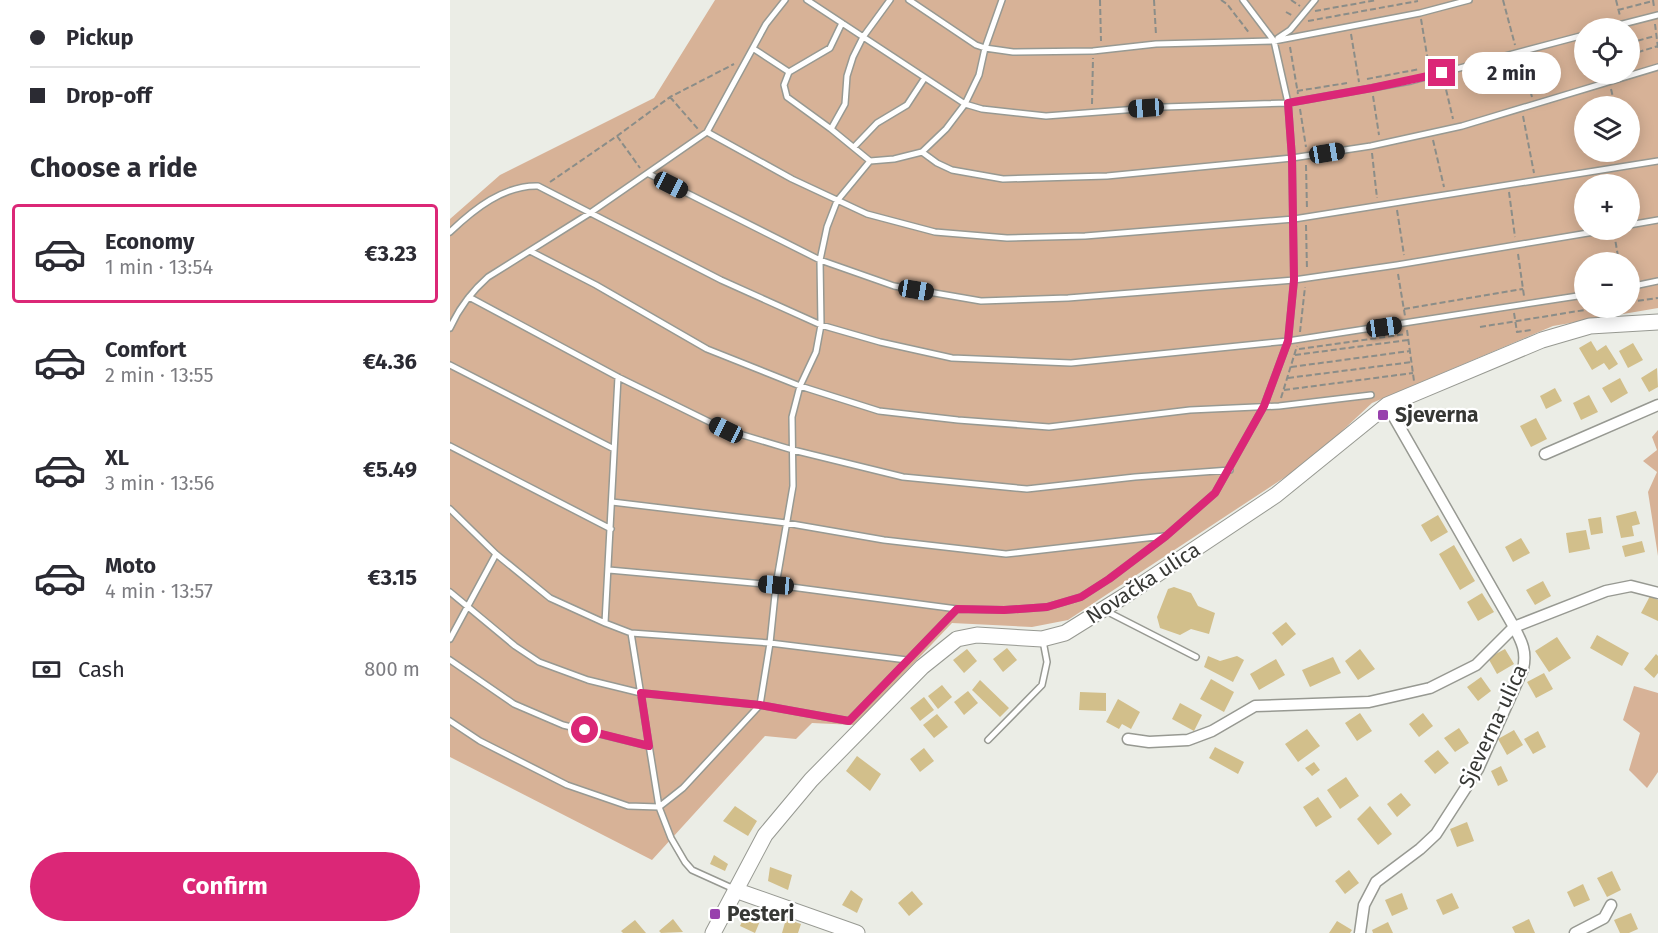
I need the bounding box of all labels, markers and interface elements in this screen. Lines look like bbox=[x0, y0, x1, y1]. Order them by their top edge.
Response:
map controls bbox=[1574, 18, 1640, 318]
button: locate bbox=[1574, 18, 1640, 84]
text: Pickup bbox=[66, 24, 134, 51]
callout: 2 min bbox=[1463, 52, 1562, 94]
route end bbox=[1428, 59, 1455, 86]
text: 2 min bbox=[1487, 61, 1536, 85]
text: Drop-off bbox=[66, 82, 152, 109]
button: layers bbox=[1574, 96, 1640, 162]
car bbox=[1127, 98, 1165, 118]
car bbox=[1308, 141, 1346, 165]
text: Choose a ride bbox=[30, 152, 197, 184]
car bbox=[651, 169, 691, 201]
button: + bbox=[1574, 174, 1640, 240]
icon: car bbox=[33, 227, 87, 281]
text: Economy bbox=[105, 228, 194, 255]
text: €3.23 bbox=[365, 240, 417, 267]
button: − bbox=[1574, 252, 1640, 318]
text: 1 min · 13:54 bbox=[105, 255, 213, 279]
car bbox=[897, 278, 935, 302]
car bbox=[1365, 316, 1403, 338]
icon: car bbox=[33, 335, 87, 389]
text: Comfort bbox=[105, 336, 186, 363]
text: €4.36 bbox=[363, 348, 417, 375]
text: 2 min · 13:55 bbox=[105, 363, 214, 387]
place label: Sjeverna bbox=[1395, 402, 1479, 428]
marker: Sjeverna bbox=[1376, 408, 1390, 422]
car bbox=[706, 414, 746, 446]
icon: car bbox=[33, 443, 87, 497]
text: XL bbox=[105, 444, 129, 471]
text: €5.49 bbox=[363, 456, 417, 483]
text: 3 min · 13:56 bbox=[105, 471, 214, 495]
street label: Novačka ulica bbox=[1081, 536, 1205, 630]
icon: car bbox=[33, 551, 87, 605]
text: Moto bbox=[105, 552, 156, 579]
text: €3.15 bbox=[367, 564, 417, 591]
car bbox=[757, 574, 795, 596]
text: 4 min · 13:57 bbox=[105, 579, 213, 603]
icon: cash bbox=[30, 653, 63, 686]
text: Cash bbox=[78, 656, 125, 683]
text: 800 m bbox=[364, 657, 420, 681]
street label: Sjeverna ulica bbox=[1453, 660, 1533, 792]
route start bbox=[571, 716, 598, 743]
button: Confirm bbox=[30, 852, 420, 921]
place label: Pesteri bbox=[727, 901, 794, 927]
marker: Pesteri bbox=[708, 907, 722, 921]

